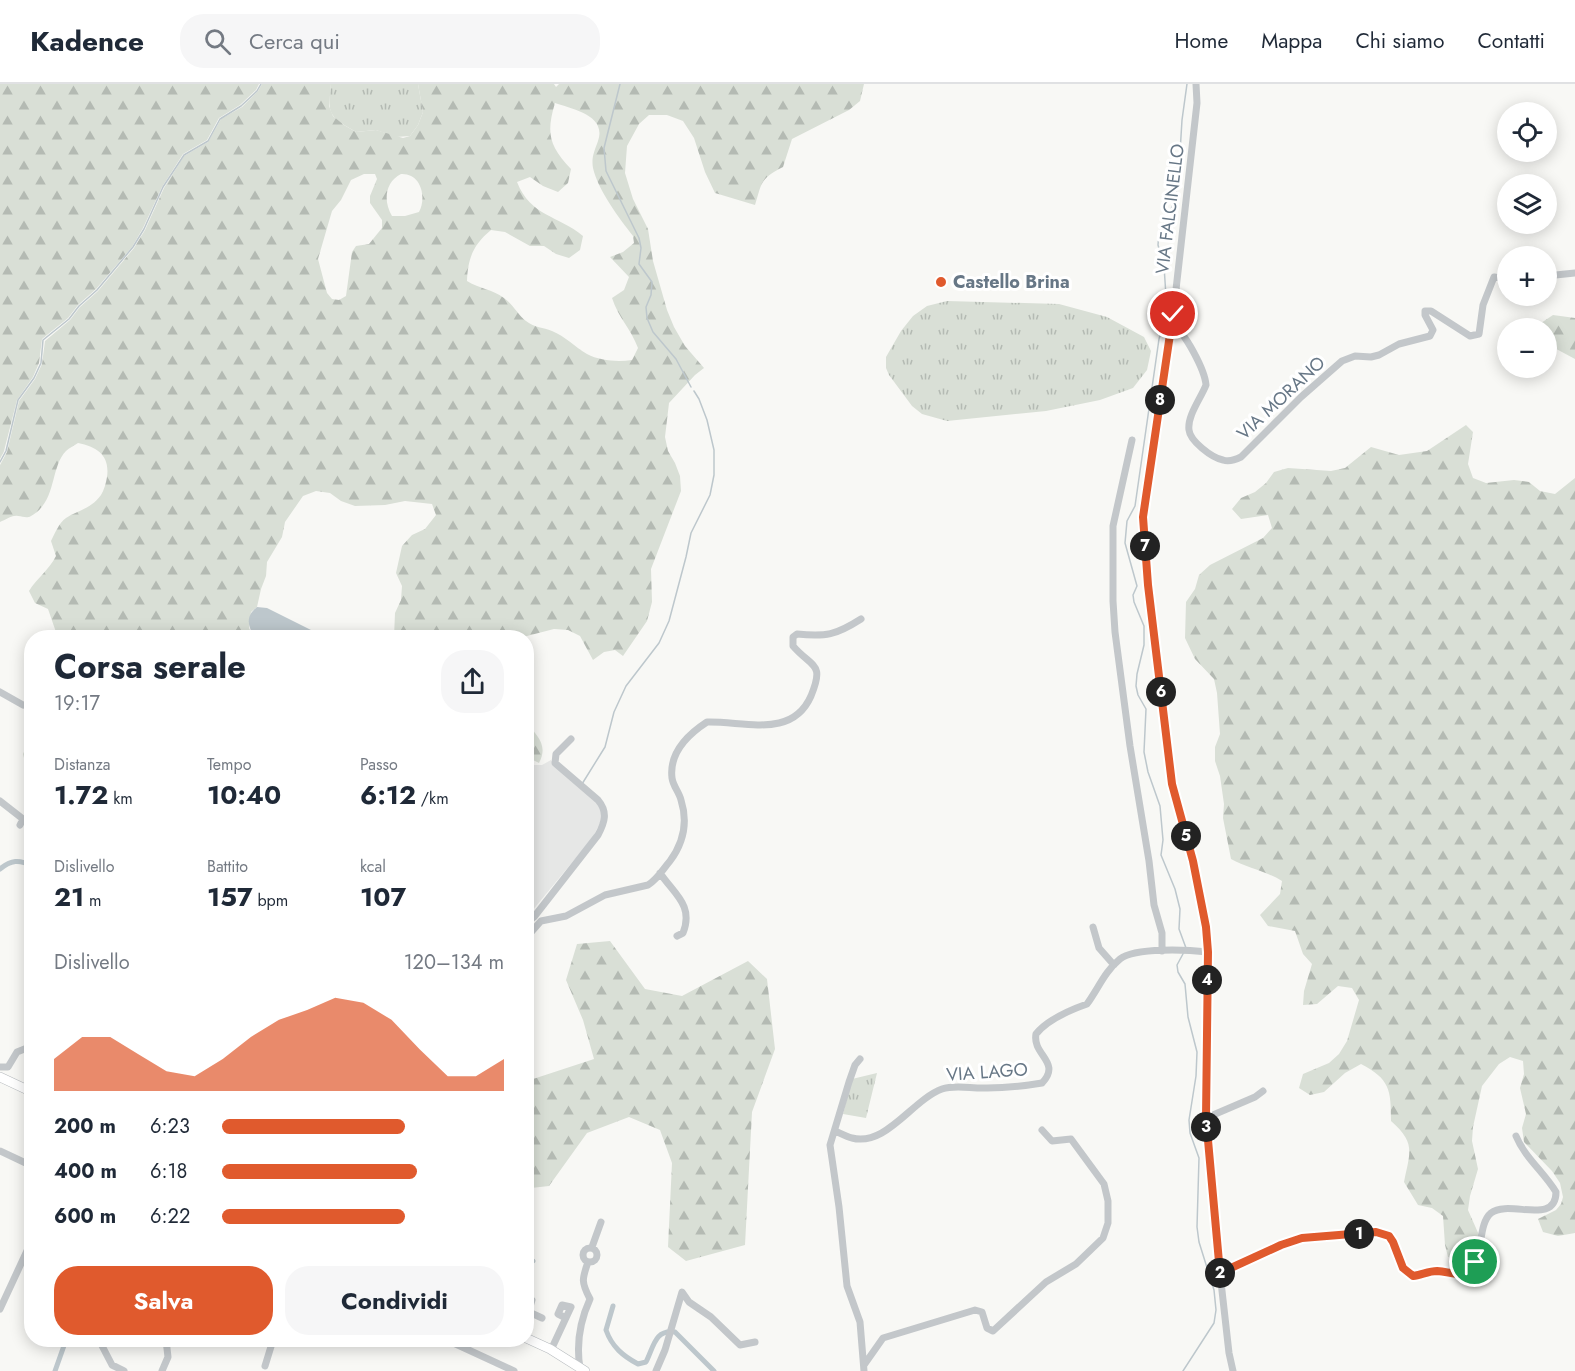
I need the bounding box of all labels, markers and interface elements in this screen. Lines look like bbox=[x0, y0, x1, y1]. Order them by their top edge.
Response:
search box bbox=[180, 14, 600, 68]
text: Kadence bbox=[30, 21, 144, 62]
icon: search bbox=[201, 25, 234, 58]
text: Cerca qui bbox=[249, 25, 340, 57]
text: Home bbox=[1175, 26, 1228, 56]
text: Mappa bbox=[1261, 26, 1322, 56]
text: Chi siamo bbox=[1355, 26, 1444, 56]
text: Contatti bbox=[1477, 26, 1545, 56]
map controls bbox=[1497, 102, 1557, 378]
button: locate bbox=[1497, 102, 1557, 162]
street label: VIA FALCINELLO bbox=[1149, 142, 1191, 276]
button: layers bbox=[1497, 174, 1557, 234]
button: + bbox=[1497, 246, 1557, 306]
place label: Castello Brina bbox=[953, 269, 1070, 295]
marker: Castello Brina bbox=[934, 275, 948, 289]
pin bbox=[1147, 288, 1198, 339]
icon: check bbox=[1156, 297, 1189, 330]
button: − bbox=[1497, 318, 1557, 378]
street label: VIA MORANO bbox=[1231, 350, 1331, 446]
pin: 8 bbox=[1145, 385, 1175, 415]
text: 8 bbox=[1155, 388, 1165, 411]
pin: 7 bbox=[1130, 531, 1160, 561]
text: 7 bbox=[1140, 534, 1150, 557]
text: Corsa serale bbox=[54, 643, 246, 690]
button: share bbox=[441, 650, 504, 713]
pin: 6 bbox=[1146, 677, 1176, 707]
text: 6 bbox=[1156, 680, 1166, 703]
text: 19:17 bbox=[54, 689, 100, 718]
text: Distanza bbox=[54, 753, 110, 776]
text: Tempo bbox=[207, 753, 251, 776]
text: Passo bbox=[360, 753, 398, 776]
text: 1.72 bbox=[54, 776, 108, 814]
text: 10:40 bbox=[207, 776, 281, 814]
text: 6:12 bbox=[360, 776, 416, 814]
text: km bbox=[108, 787, 133, 810]
text: /km bbox=[416, 787, 449, 810]
pin: 5 bbox=[1171, 821, 1201, 851]
text: 5 bbox=[1181, 824, 1191, 847]
text: Dislivello bbox=[54, 855, 114, 878]
text: Battito bbox=[207, 855, 248, 878]
text: kcal bbox=[360, 855, 386, 878]
text: 21 bbox=[54, 878, 84, 916]
text: 157 bbox=[207, 878, 253, 916]
text: 107 bbox=[360, 878, 406, 916]
text: m bbox=[84, 889, 102, 912]
text: bpm bbox=[253, 889, 288, 912]
text: Dislivello bbox=[54, 948, 130, 977]
text: 120–134 m bbox=[404, 948, 504, 977]
pin: 4 bbox=[1192, 965, 1222, 995]
text: 4 bbox=[1201, 968, 1213, 991]
street label: VIA LAGO bbox=[945, 1056, 1029, 1088]
text: 200 m bbox=[54, 1112, 116, 1141]
text: 6:23 bbox=[150, 1112, 190, 1141]
pin: 3 bbox=[1191, 1112, 1221, 1142]
text: 3 bbox=[1201, 1115, 1211, 1138]
text: 400 m bbox=[54, 1157, 117, 1186]
text: 6:18 bbox=[150, 1157, 187, 1186]
text: 600 m bbox=[54, 1202, 116, 1231]
text: 6:22 bbox=[150, 1202, 190, 1231]
pin: 1 bbox=[1344, 1219, 1374, 1249]
text: 1 bbox=[1355, 1222, 1363, 1245]
pin bbox=[1449, 1236, 1500, 1287]
icon: arrive bbox=[1458, 1245, 1491, 1278]
pin: 2 bbox=[1205, 1258, 1235, 1288]
text: 2 bbox=[1215, 1261, 1225, 1284]
button: Salva bbox=[54, 1266, 273, 1335]
button: Condividi bbox=[285, 1266, 504, 1335]

